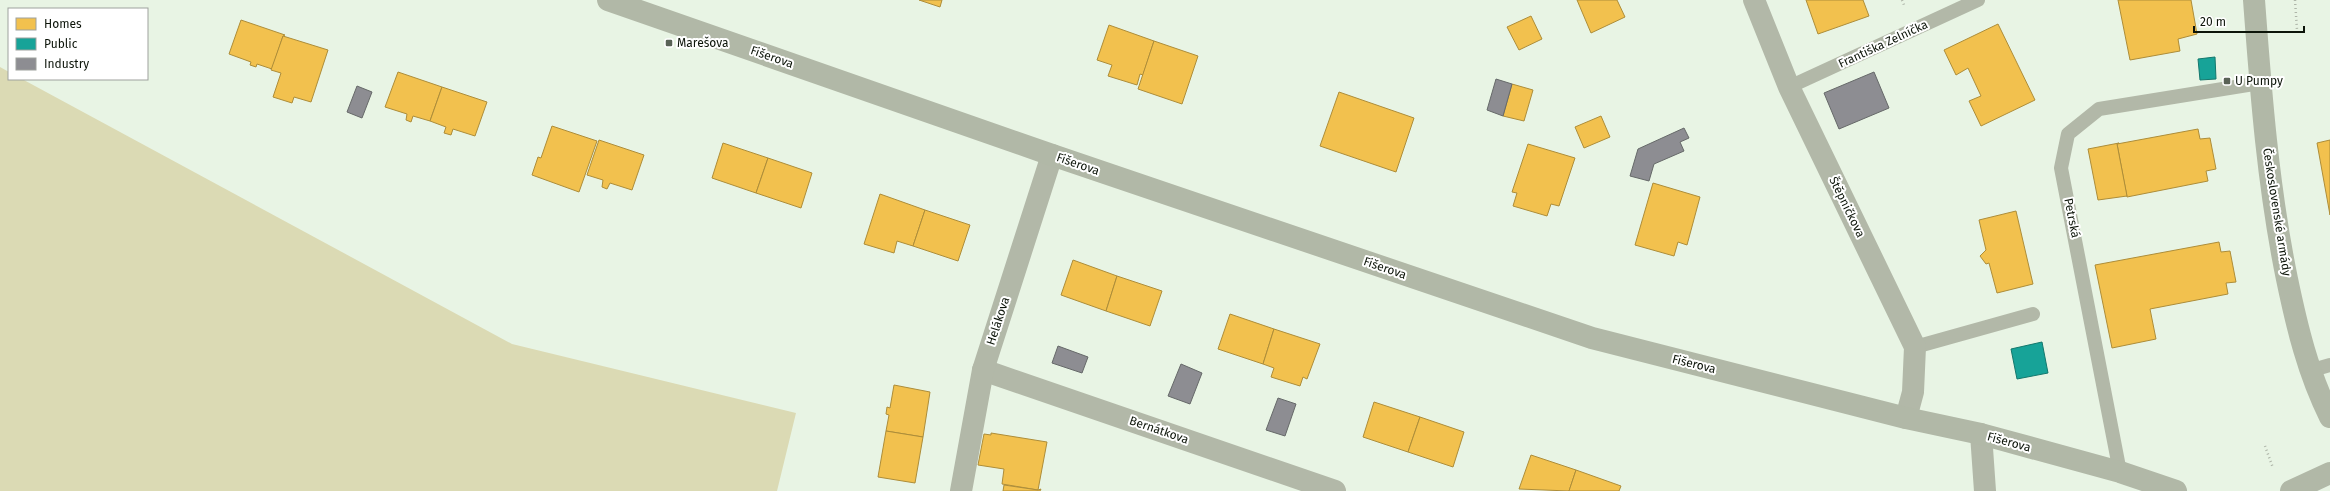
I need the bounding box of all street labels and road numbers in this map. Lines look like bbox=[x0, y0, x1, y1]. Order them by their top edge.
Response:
street label: Františka Zelníčka bbox=[1836, 17, 1930, 71]
street label: Fišerova bbox=[749, 43, 795, 71]
street label: Československé armády bbox=[2260, 147, 2295, 277]
street label: Fišerova bbox=[1055, 150, 1101, 178]
street label: Štěpničkova bbox=[1826, 174, 1869, 240]
street label: Petrská bbox=[2061, 197, 2083, 239]
street label: Fišerova bbox=[1362, 254, 1408, 282]
street label: Helákova bbox=[984, 295, 1012, 347]
street label: Fišerova bbox=[1671, 352, 1717, 376]
street label: Bernátkova bbox=[1128, 413, 1190, 447]
street label: Fišerova bbox=[1986, 429, 2032, 455]

